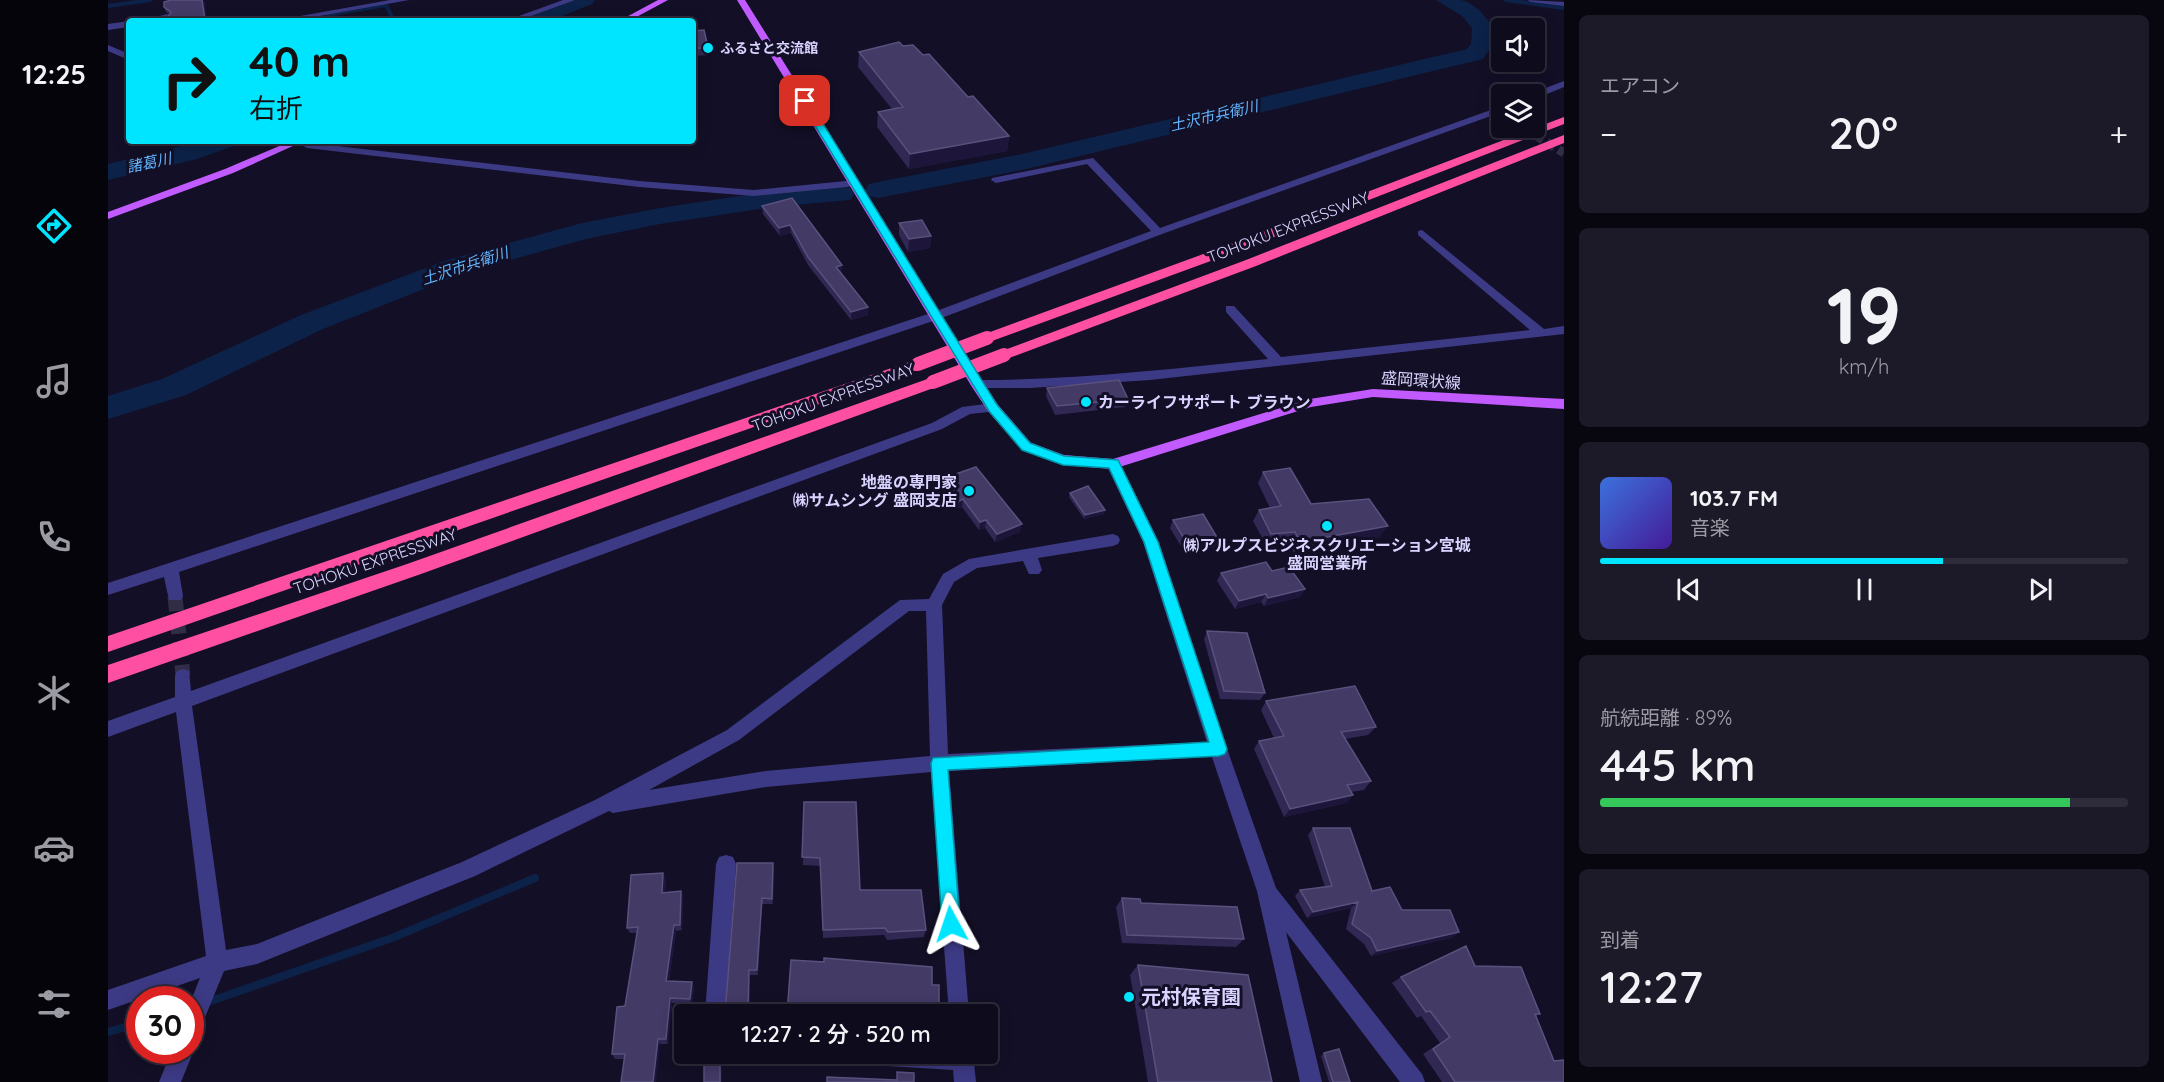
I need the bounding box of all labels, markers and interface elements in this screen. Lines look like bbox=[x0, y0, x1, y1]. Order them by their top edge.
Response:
map controls bbox=[1491, 18, 1545, 138]
button: sound bbox=[1491, 18, 1545, 72]
text: 40 m bbox=[249, 35, 350, 88]
place label: ふるさと交流館 bbox=[720, 39, 818, 57]
marker: ふるさと交流館 bbox=[701, 41, 715, 55]
icon: right bbox=[150, 42, 228, 120]
text: 12:25 bbox=[22, 57, 86, 91]
text: エアコン bbox=[1600, 73, 1680, 98]
pin bbox=[779, 75, 830, 126]
icon: arrive bbox=[788, 84, 821, 117]
button: layers bbox=[1491, 84, 1545, 138]
text: 右折 bbox=[249, 91, 303, 125]
water label: 土沢市兵衛川 bbox=[1168, 96, 1262, 135]
text: 20° bbox=[1829, 104, 1898, 160]
text: − bbox=[1600, 113, 1617, 154]
text: + bbox=[2109, 113, 2128, 154]
water label: 諸葛川 bbox=[125, 148, 175, 176]
street label: TOHOKU EXPRESSWAY bbox=[1204, 187, 1372, 267]
icon: directions bbox=[33, 205, 75, 247]
water label: 土沢市兵衛川 bbox=[419, 242, 512, 288]
text: 19 bbox=[1827, 266, 1901, 364]
text: km/h bbox=[1839, 354, 1889, 379]
street label: TOHOKU EXPRESSWAY bbox=[749, 358, 917, 436]
icon: music bbox=[33, 360, 75, 402]
street label: 盛岡環状線 bbox=[1380, 367, 1462, 393]
place label: カーライフサポート ブラウン bbox=[1098, 392, 1310, 412]
marker: カーライフサポート ブラウン bbox=[1079, 395, 1093, 409]
place label: 地盤の専門家 ㈱サムシング 盛岡支店 bbox=[793, 472, 957, 510]
marker: 地盤の専門家 ㈱サムシング 盛岡支店 bbox=[962, 484, 976, 498]
text: 103.7 FM bbox=[1690, 484, 1778, 512]
text: 音楽 bbox=[1690, 515, 1730, 540]
icon: phone bbox=[33, 516, 75, 558]
marker: ㈱アルプスビジネスクリエーション宮城 盛岡営業所 bbox=[1320, 519, 1334, 533]
street label: TOHOKU EXPRESSWAY bbox=[291, 524, 459, 598]
place label: ㈱アルプスビジネスクリエーション宮城 盛岡営業所 bbox=[1183, 535, 1471, 573]
icon: previous bbox=[1672, 573, 1705, 606]
icon: pause bbox=[1848, 573, 1881, 606]
icon: next bbox=[2024, 573, 2057, 606]
icon: climate bbox=[33, 672, 75, 714]
text: 航続距離 · 89% bbox=[1600, 705, 1732, 730]
text: 445 km bbox=[1600, 736, 1756, 792]
icon: car bbox=[33, 827, 75, 869]
position arrow bbox=[919, 892, 983, 956]
text: 到着 bbox=[1600, 927, 1640, 952]
text: 12:27 bbox=[1600, 958, 1703, 1014]
icon: filters bbox=[33, 983, 75, 1025]
place label: 元村保育園 bbox=[1141, 984, 1241, 1009]
speed limit sign: 30 bbox=[126, 986, 204, 1064]
marker: 元村保育園 bbox=[1122, 990, 1136, 1004]
text: 12:27 · 2 分 · 520 m bbox=[741, 1020, 931, 1048]

